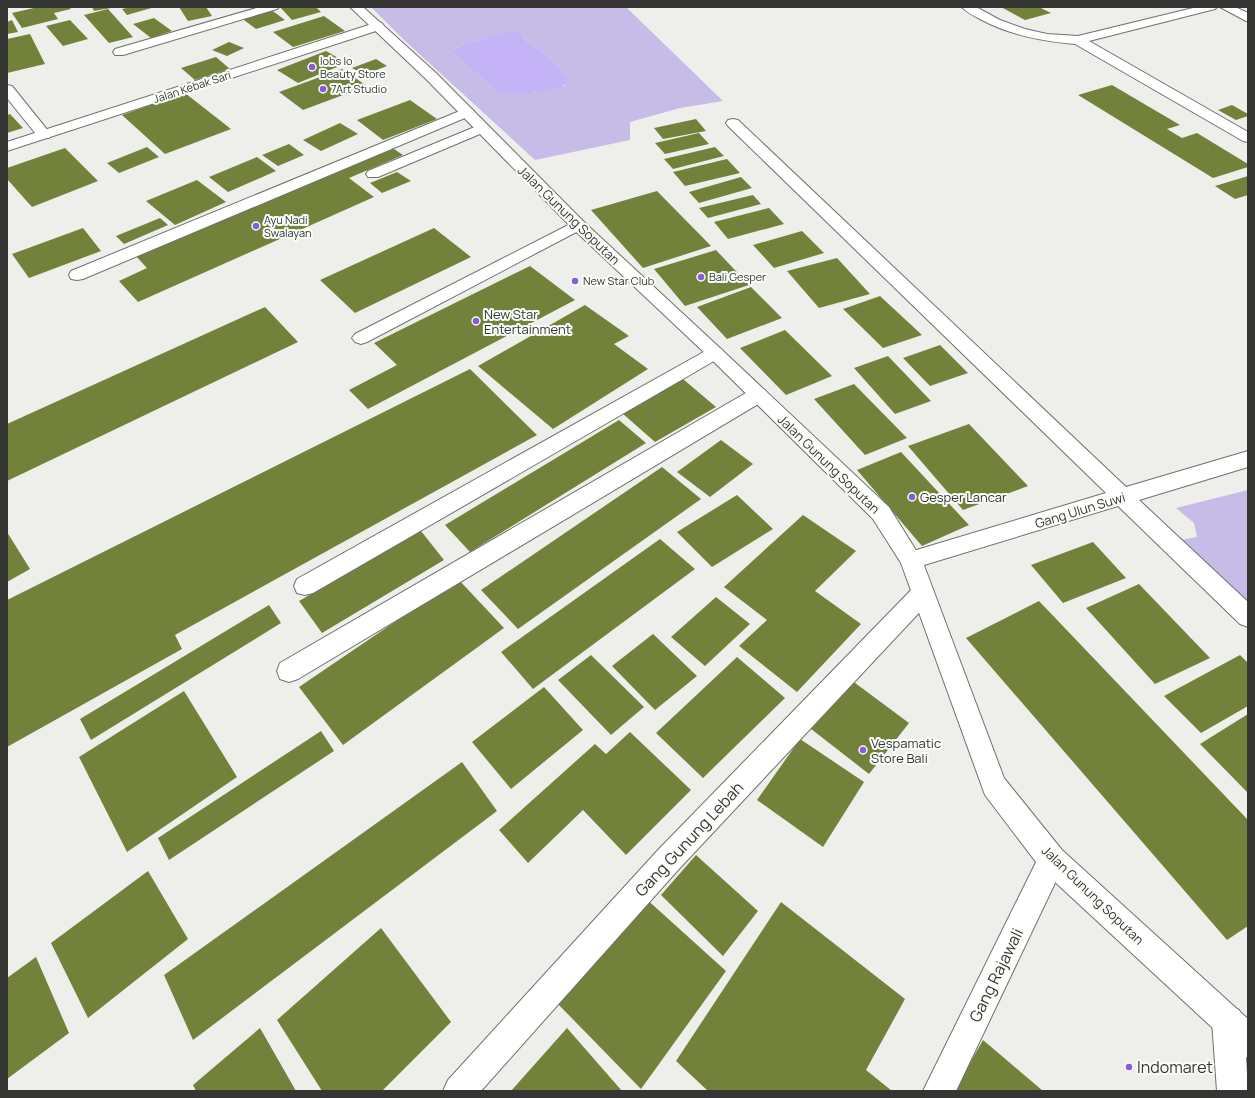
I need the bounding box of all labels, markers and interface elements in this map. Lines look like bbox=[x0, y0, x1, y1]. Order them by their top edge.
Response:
place label: Iobs Io Beauty Store bbox=[320, 53, 386, 81]
marker: Iobs Io Beauty Store bbox=[307, 62, 317, 72]
street label: Jalan Kebak Sari bbox=[151, 67, 233, 106]
place label: 7Art Studio bbox=[331, 81, 387, 96]
marker: 7Art Studio bbox=[318, 84, 328, 94]
street label: Jalan Gunung Soputan bbox=[514, 161, 624, 269]
place label: Ayu Nadi Swalayan bbox=[264, 212, 312, 240]
marker: Ayu Nadi Swalayan bbox=[251, 221, 261, 231]
place label: Bali Gesper bbox=[709, 269, 766, 284]
marker: Bali Gesper bbox=[696, 272, 706, 282]
place label: New Star Club bbox=[583, 273, 655, 288]
marker: New Star Club bbox=[570, 276, 580, 286]
place label: New Star Entertainment bbox=[484, 305, 571, 338]
marker: New Star Entertainment bbox=[471, 316, 481, 326]
street label: Jalan Gunung Soputan bbox=[774, 410, 884, 518]
place label: Gesper Lancar bbox=[920, 488, 1007, 506]
street label: Gang Ulun Suwi bbox=[1033, 488, 1127, 532]
marker: Gesper Lancar bbox=[907, 492, 917, 502]
place label: Vespamatic Store Bali bbox=[871, 734, 941, 767]
marker: Vespamatic Store Bali bbox=[858, 745, 868, 755]
street label: Gang Gunung Lebah bbox=[630, 777, 748, 901]
street label: Jalan Gunung Soputan bbox=[1038, 841, 1148, 949]
street label: Gang Rajawali bbox=[964, 924, 1028, 1026]
place label: Indomaret bbox=[1137, 1056, 1213, 1078]
marker: Indomaret bbox=[1124, 1062, 1134, 1072]

